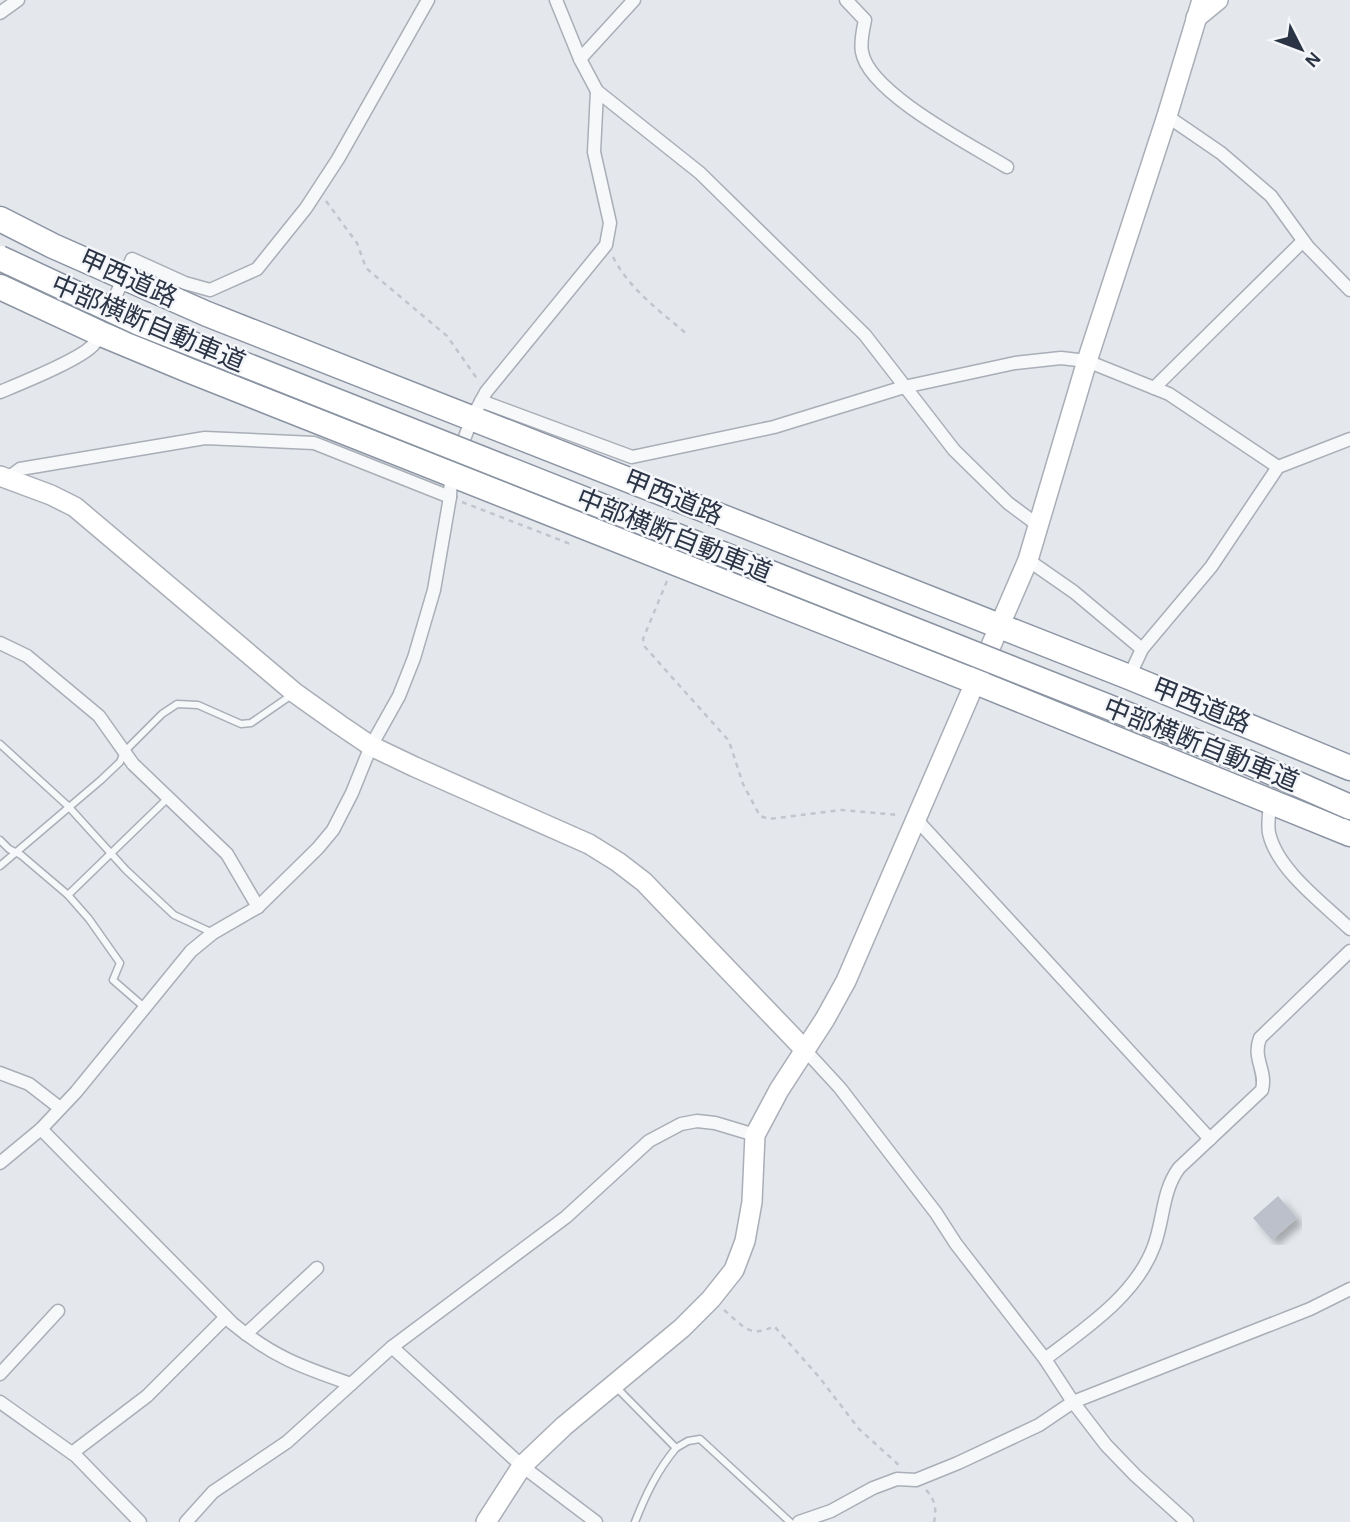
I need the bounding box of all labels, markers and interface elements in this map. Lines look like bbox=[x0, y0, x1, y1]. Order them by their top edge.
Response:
north arrow bbox=[1266, 14, 1336, 84]
text: N bbox=[1301, 48, 1324, 71]
street label: 甲西道路 bbox=[75, 245, 181, 312]
street label: 中部横断自動車道 bbox=[47, 270, 250, 377]
street label: 甲西道路 bbox=[620, 466, 726, 530]
street label: 中部横断自動車道 bbox=[573, 483, 776, 587]
street label: 甲西道路 bbox=[1148, 674, 1254, 738]
street label: 中部横断自動車道 bbox=[1100, 692, 1303, 796]

